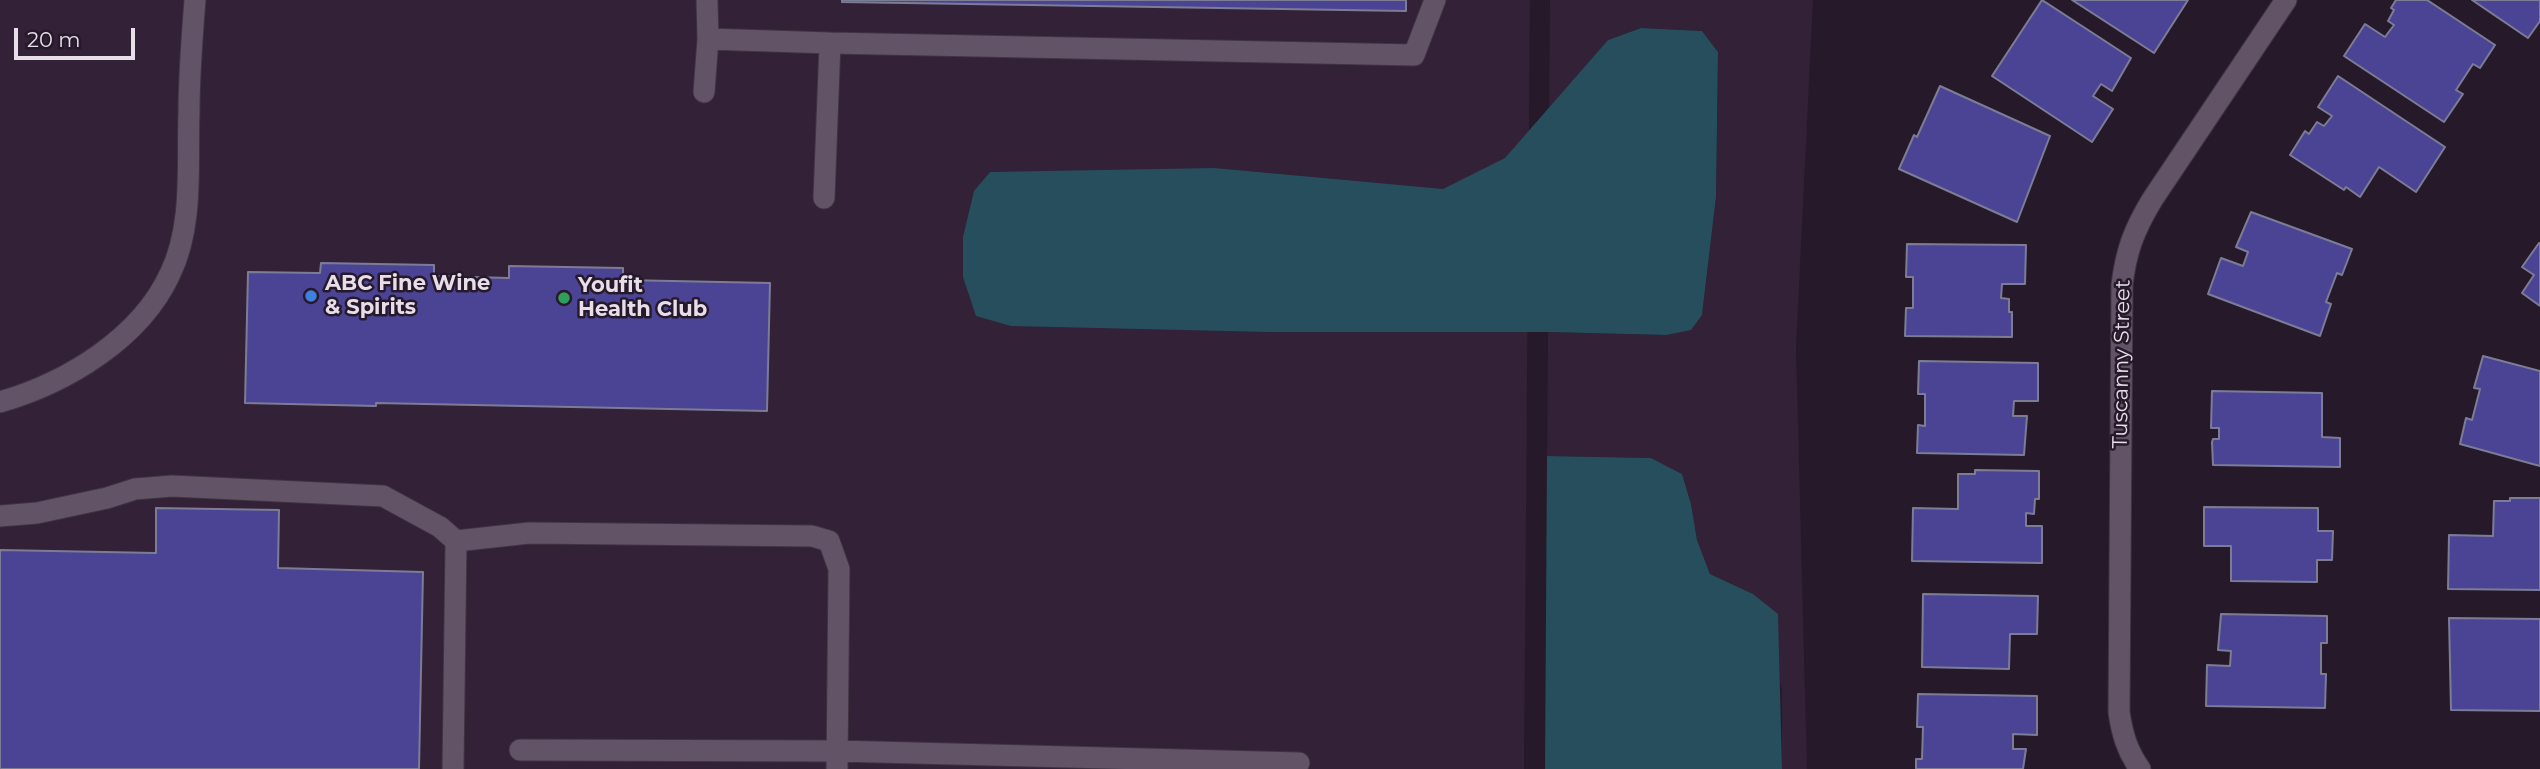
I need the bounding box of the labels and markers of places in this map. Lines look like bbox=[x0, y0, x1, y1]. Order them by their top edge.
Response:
place label: ABC Fine Wine & Spirits bbox=[325, 271, 490, 321]
place label: Youfit Health Club bbox=[578, 273, 707, 323]
marker: ABC Fine Wine & Spirits bbox=[303, 288, 319, 304]
marker: Youfit Health Club bbox=[556, 290, 572, 306]

